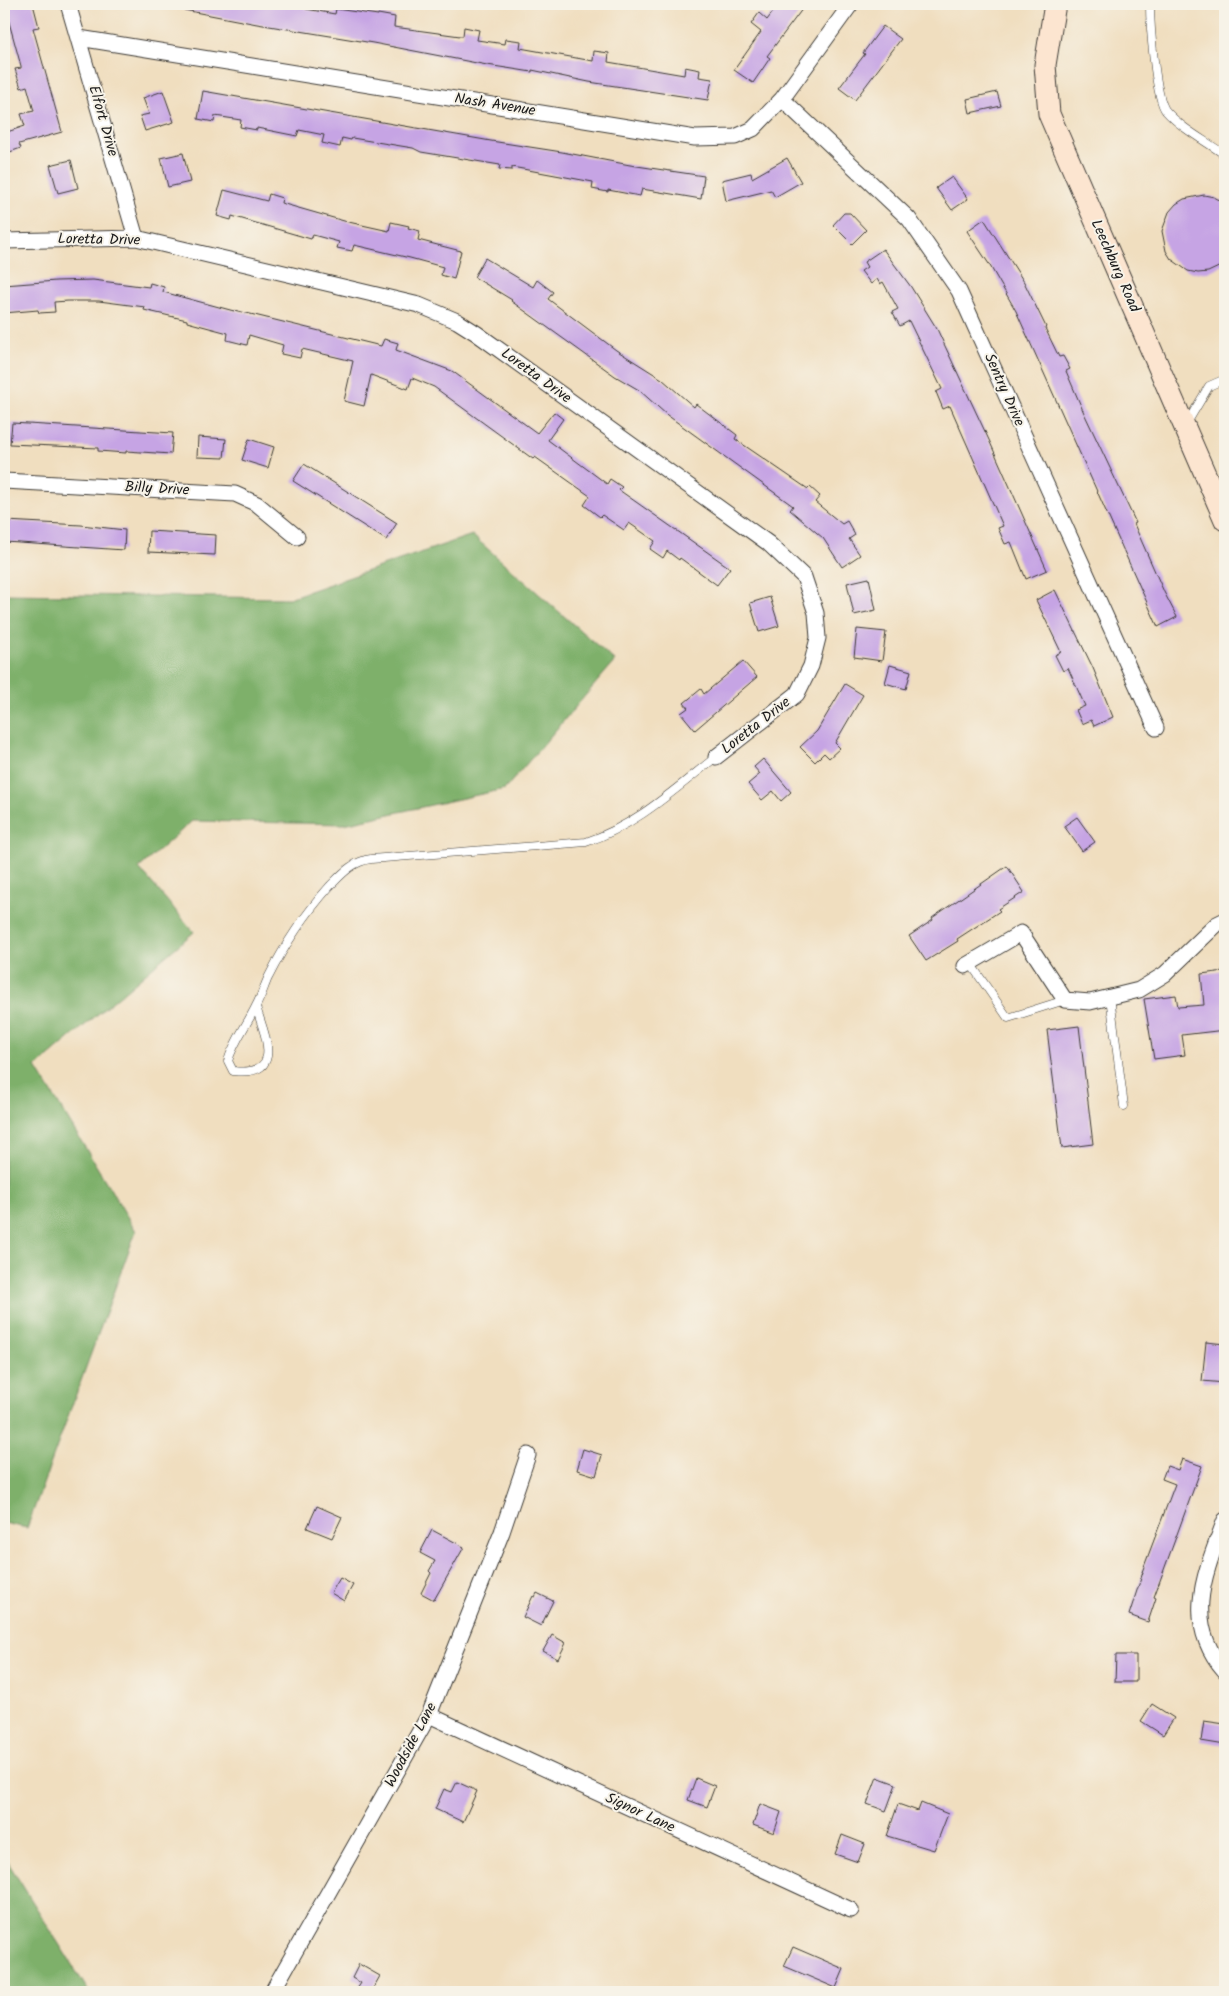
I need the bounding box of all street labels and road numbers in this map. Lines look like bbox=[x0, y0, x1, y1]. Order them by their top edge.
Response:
street label: Elfort Drive bbox=[81, 83, 125, 160]
street label: Nash Avenue bbox=[453, 87, 538, 123]
street label: Leechburg Road bbox=[1084, 216, 1146, 317]
street label: Loretta Drive bbox=[57, 227, 141, 253]
street label: Loretta Drive bbox=[496, 342, 577, 410]
street label: Sentry Drive bbox=[977, 350, 1031, 431]
street label: Billy Drive bbox=[124, 475, 190, 503]
street label: Loretta Drive bbox=[716, 691, 796, 761]
street label: Woodside Lane bbox=[379, 1698, 444, 1792]
street label: Signor Lane bbox=[601, 1786, 679, 1840]

